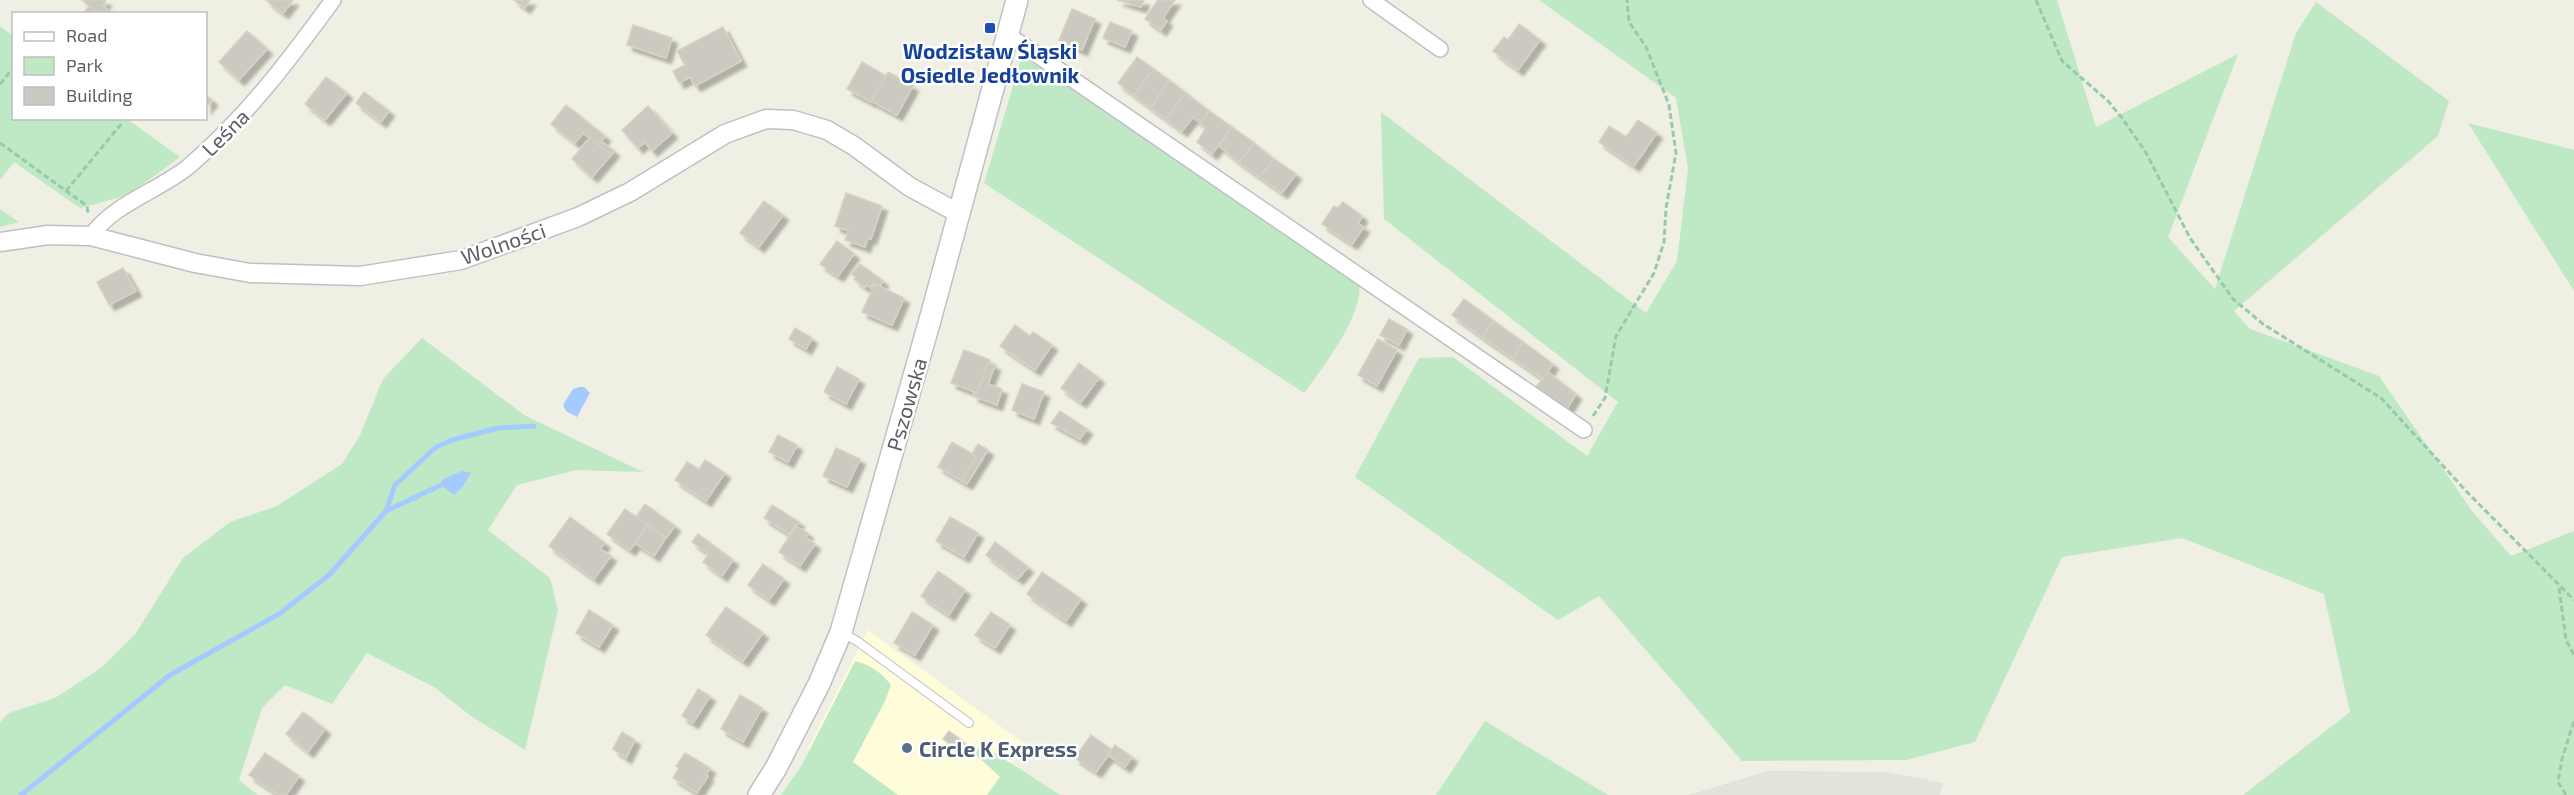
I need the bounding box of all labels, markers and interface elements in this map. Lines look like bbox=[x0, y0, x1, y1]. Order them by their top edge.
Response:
legend bbox=[12, 12, 207, 120]
marker: Wodzisław Śląski Osiedle Jedłownik bbox=[983, 21, 997, 35]
text: Road bbox=[66, 24, 107, 46]
place label: Wodzisław Śląski Osiedle Jedłownik bbox=[901, 38, 1080, 87]
text: Park bbox=[66, 54, 103, 76]
text: Building bbox=[66, 84, 133, 106]
street label: Leśna bbox=[196, 103, 254, 161]
street label: Wolności bbox=[457, 217, 549, 269]
street label: Pszowska bbox=[881, 355, 931, 453]
place label: Circle K Express bbox=[919, 736, 1077, 761]
marker: Circle K Express bbox=[900, 741, 914, 755]

